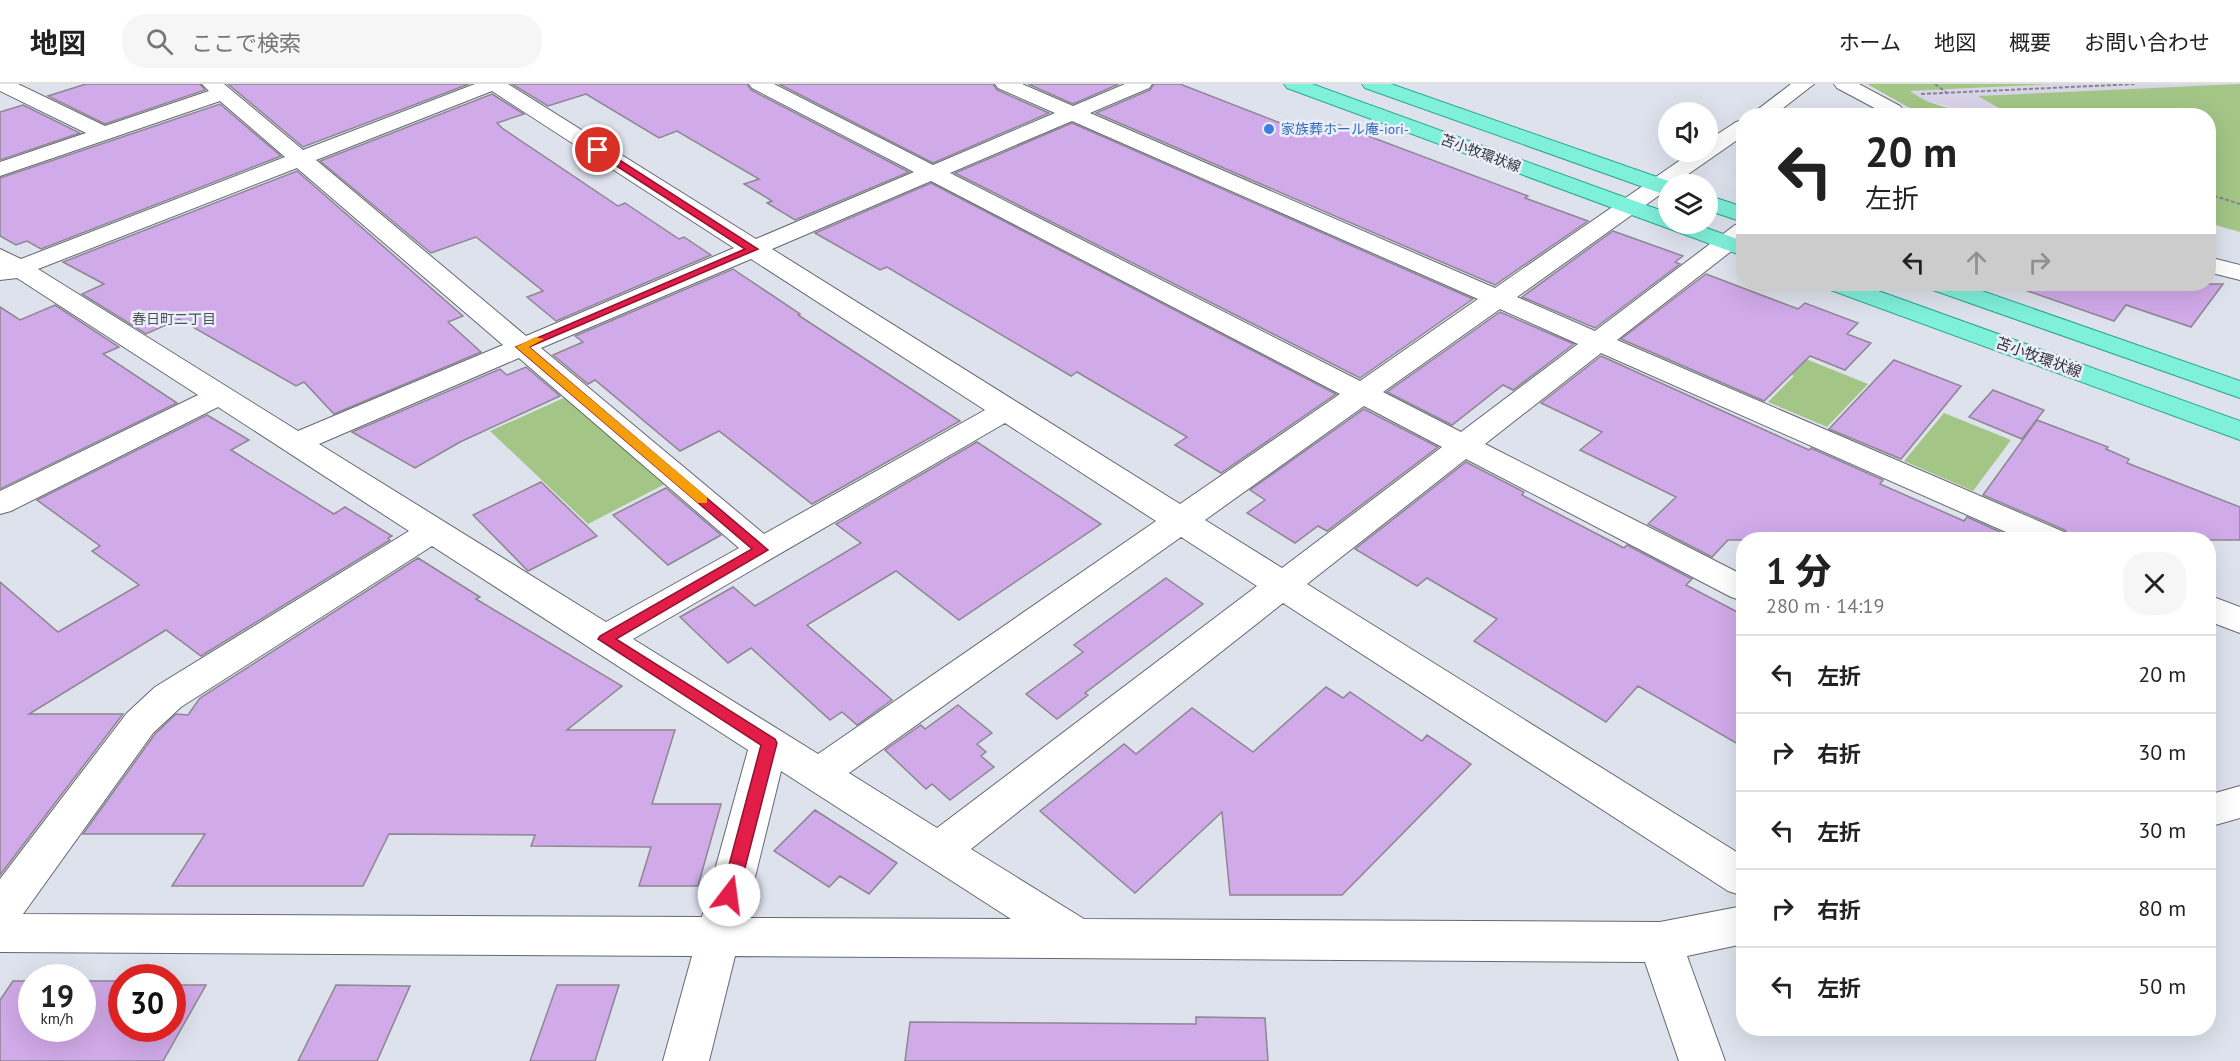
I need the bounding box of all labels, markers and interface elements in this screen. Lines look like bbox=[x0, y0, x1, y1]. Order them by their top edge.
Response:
search box bbox=[122, 14, 542, 68]
text: 地図 bbox=[30, 24, 86, 61]
icon: search bbox=[143, 25, 176, 58]
text: ここで検索 bbox=[191, 29, 301, 57]
text: ホーム bbox=[1839, 29, 1901, 56]
text: 地図 bbox=[1934, 29, 1976, 56]
text: 概要 bbox=[2009, 29, 2051, 56]
text: お問い合わせ bbox=[2084, 29, 2210, 56]
map controls bbox=[1658, 102, 1718, 234]
button: sound bbox=[1658, 102, 1718, 162]
place label: 家族葬ホール庵-iori- bbox=[1281, 120, 1409, 138]
marker: 家族葬ホール庵-iori- bbox=[1262, 122, 1276, 136]
pin bbox=[572, 124, 623, 175]
text: 20 m bbox=[1865, 124, 1957, 179]
street label: 苫小牧環状線 bbox=[1438, 130, 1524, 176]
icon: left bbox=[1766, 132, 1844, 210]
icon: arrive bbox=[581, 133, 614, 166]
button: layers bbox=[1658, 174, 1718, 234]
text: 左折 bbox=[1865, 181, 1919, 215]
icon: left bbox=[1897, 246, 1930, 279]
icon: ahead bbox=[1960, 246, 1993, 279]
icon: right bbox=[2023, 246, 2056, 279]
district label: 春日町二丁目 bbox=[132, 310, 216, 328]
street label: 苫小牧環状線 bbox=[1993, 333, 2085, 381]
text: 1 分 bbox=[1766, 547, 1832, 594]
button: close bbox=[2123, 552, 2186, 615]
text: 280 m · 14:19 bbox=[1766, 593, 1884, 619]
icon: left bbox=[1766, 658, 1799, 691]
text: 20 m bbox=[2138, 660, 2186, 688]
text: 左折 bbox=[1817, 662, 1861, 690]
icon: right bbox=[1766, 736, 1799, 769]
text: 30 m bbox=[2138, 738, 2186, 766]
text: 右折 bbox=[1817, 740, 1861, 768]
icon: left bbox=[1766, 814, 1799, 847]
text: 30 m bbox=[2138, 816, 2186, 844]
text: 左折 bbox=[1817, 818, 1861, 846]
position arrow bbox=[697, 863, 761, 927]
icon: right bbox=[1766, 892, 1799, 925]
text: 80 m bbox=[2138, 894, 2186, 922]
text: 右折 bbox=[1817, 896, 1861, 924]
speed limit sign: 30 bbox=[108, 964, 186, 1042]
icon: left bbox=[1766, 970, 1799, 1003]
text: 50 m bbox=[2138, 972, 2186, 1000]
text: 左折 bbox=[1817, 974, 1861, 1002]
text: 19 bbox=[40, 976, 74, 1015]
text: km/h bbox=[41, 1009, 73, 1028]

